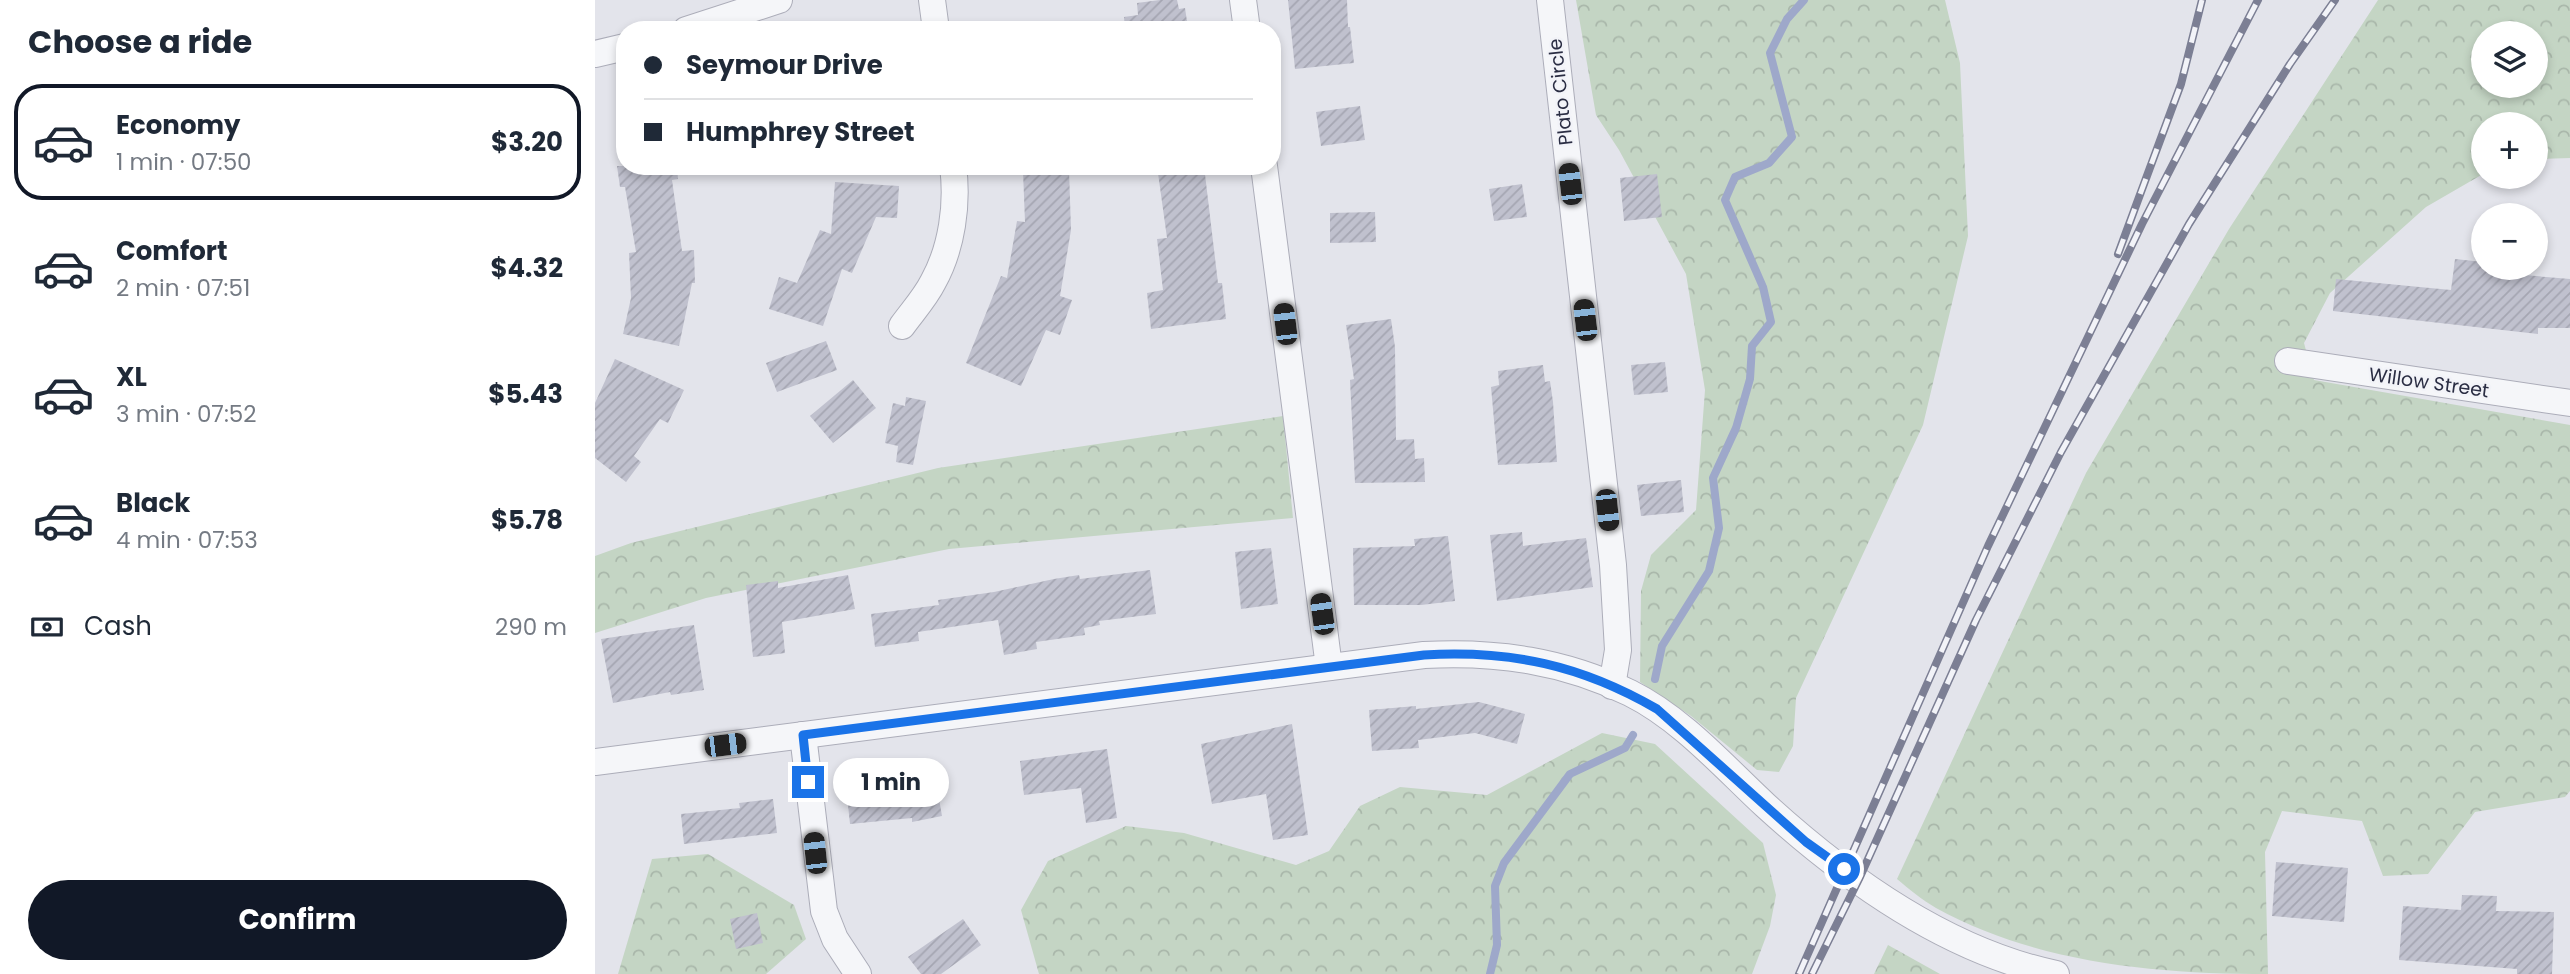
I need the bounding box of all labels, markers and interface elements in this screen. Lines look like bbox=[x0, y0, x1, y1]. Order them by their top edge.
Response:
text: Choose a ride bbox=[28, 19, 252, 64]
map controls bbox=[2471, 21, 2548, 280]
button: layers bbox=[2471, 21, 2548, 98]
street label: Plato Circle bbox=[1541, 37, 1580, 147]
text: Seymour Drive bbox=[686, 47, 883, 83]
text: Economy bbox=[116, 107, 240, 143]
icon: car bbox=[32, 111, 95, 174]
button: + bbox=[2471, 112, 2548, 189]
text: Humphrey Street bbox=[686, 114, 915, 150]
text: $3.20 bbox=[491, 124, 563, 160]
text: 1 min · 07:50 bbox=[116, 146, 252, 178]
car bbox=[1558, 162, 1583, 206]
button: − bbox=[2471, 203, 2548, 280]
text: Comfort bbox=[116, 233, 228, 269]
icon: car bbox=[32, 237, 95, 300]
text: $4.32 bbox=[490, 250, 563, 286]
text: 2 min · 07:51 bbox=[116, 272, 250, 304]
car bbox=[1573, 298, 1598, 342]
car bbox=[1273, 302, 1298, 346]
text: XL bbox=[116, 359, 147, 395]
street label: Willow Street bbox=[2367, 361, 2491, 404]
icon: car bbox=[32, 363, 95, 426]
text: $5.43 bbox=[488, 376, 563, 412]
text: 3 min · 07:52 bbox=[116, 398, 256, 430]
text: Black bbox=[116, 485, 190, 521]
car bbox=[1595, 488, 1620, 532]
icon: car bbox=[32, 489, 95, 552]
text: $5.78 bbox=[491, 502, 563, 538]
text: 4 min · 07:53 bbox=[116, 524, 258, 556]
car bbox=[1309, 592, 1336, 636]
icon: cash bbox=[28, 608, 66, 646]
text: Cash bbox=[84, 608, 152, 644]
text: 290 m bbox=[495, 611, 567, 643]
car bbox=[703, 732, 748, 758]
callout: 1 min bbox=[833, 758, 948, 806]
route end bbox=[792, 766, 824, 798]
text: 1 min bbox=[861, 766, 921, 798]
car bbox=[803, 831, 828, 875]
route start bbox=[1828, 853, 1860, 885]
button: Confirm bbox=[28, 880, 567, 960]

